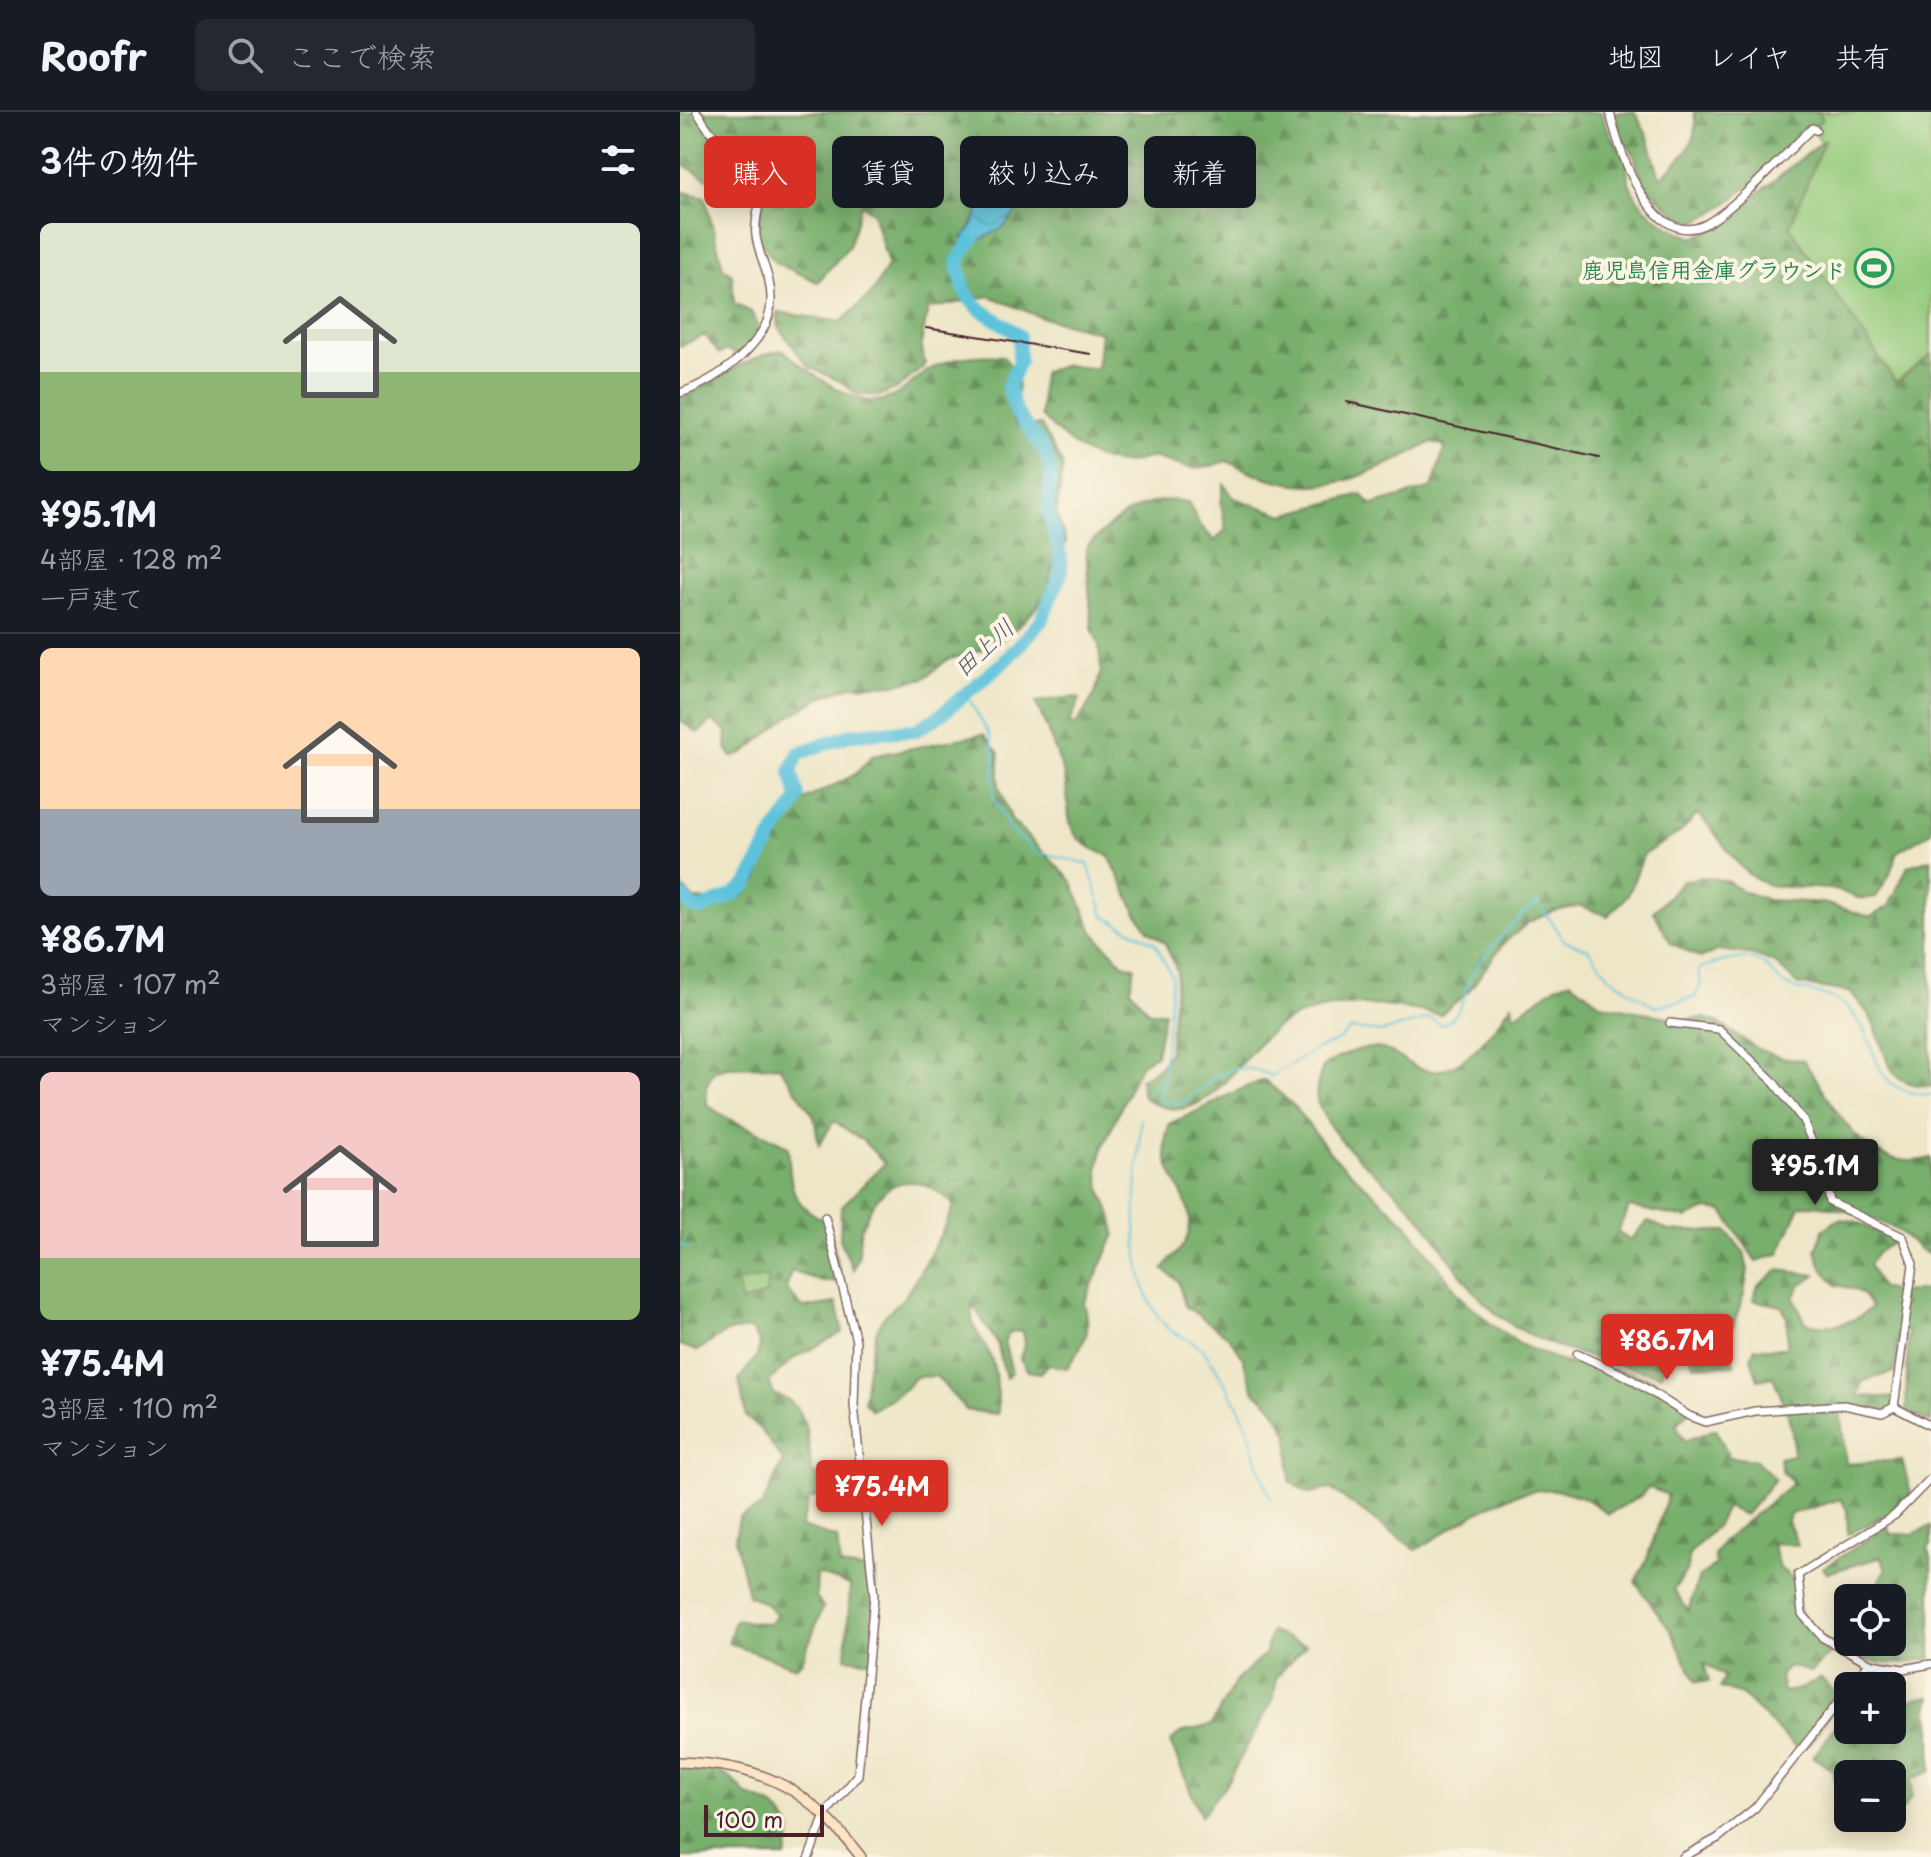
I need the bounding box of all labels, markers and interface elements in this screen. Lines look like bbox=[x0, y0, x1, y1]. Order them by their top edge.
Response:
search box bbox=[195, 19, 755, 91]
text: Roofr bbox=[40, 27, 147, 84]
icon: search bbox=[223, 33, 267, 77]
text: ここで検索 bbox=[287, 33, 437, 78]
text: 地図 bbox=[1608, 34, 1664, 77]
text: レイヤ bbox=[1708, 34, 1791, 77]
text: 共有 bbox=[1835, 34, 1891, 77]
text: 3件の物件 bbox=[40, 134, 198, 186]
chip: 購入 bbox=[704, 136, 816, 208]
chip: 賃貸 bbox=[832, 136, 944, 208]
chip: 絞り込み bbox=[960, 136, 1128, 208]
chip: 新着 bbox=[1144, 136, 1256, 208]
icon: filters bbox=[596, 138, 640, 182]
sports icon: 鹿児島信用金庫グラウンド bbox=[1853, 247, 1895, 289]
place label: 鹿児島信用金庫グラウンド bbox=[1582, 252, 1846, 285]
icon: home bbox=[268, 275, 412, 419]
text: ¥95.1M bbox=[40, 487, 157, 539]
text: 4部屋 · 128 m² bbox=[40, 539, 222, 578]
text: 一戸建て bbox=[40, 578, 144, 617]
water label: 田上川 bbox=[944, 609, 1022, 685]
icon: home bbox=[268, 700, 412, 844]
text: ¥86.7M bbox=[40, 912, 166, 964]
text: 3部屋 · 107 m² bbox=[40, 964, 221, 1003]
text: マンション bbox=[40, 1003, 169, 1042]
icon: home bbox=[268, 1124, 412, 1268]
pin: ¥95.1M bbox=[1750, 1139, 1880, 1207]
text: ¥95.1M bbox=[1770, 1145, 1860, 1184]
pin: ¥86.7M bbox=[1602, 1314, 1732, 1382]
text: ¥86.7M bbox=[1619, 1320, 1715, 1359]
text: ¥75.4M bbox=[40, 1336, 165, 1388]
text: 3部屋 · 110 m² bbox=[40, 1388, 218, 1427]
text: マンション bbox=[40, 1427, 169, 1466]
pin: ¥75.4M bbox=[817, 1460, 947, 1528]
text: ¥75.4M bbox=[834, 1466, 930, 1505]
map controls bbox=[1834, 1584, 1906, 1832]
button: locate bbox=[1834, 1584, 1906, 1656]
button: + bbox=[1834, 1672, 1906, 1744]
button: − bbox=[1834, 1760, 1906, 1832]
scale bar bbox=[704, 1801, 824, 1837]
text: 100 m bbox=[716, 1802, 783, 1835]

